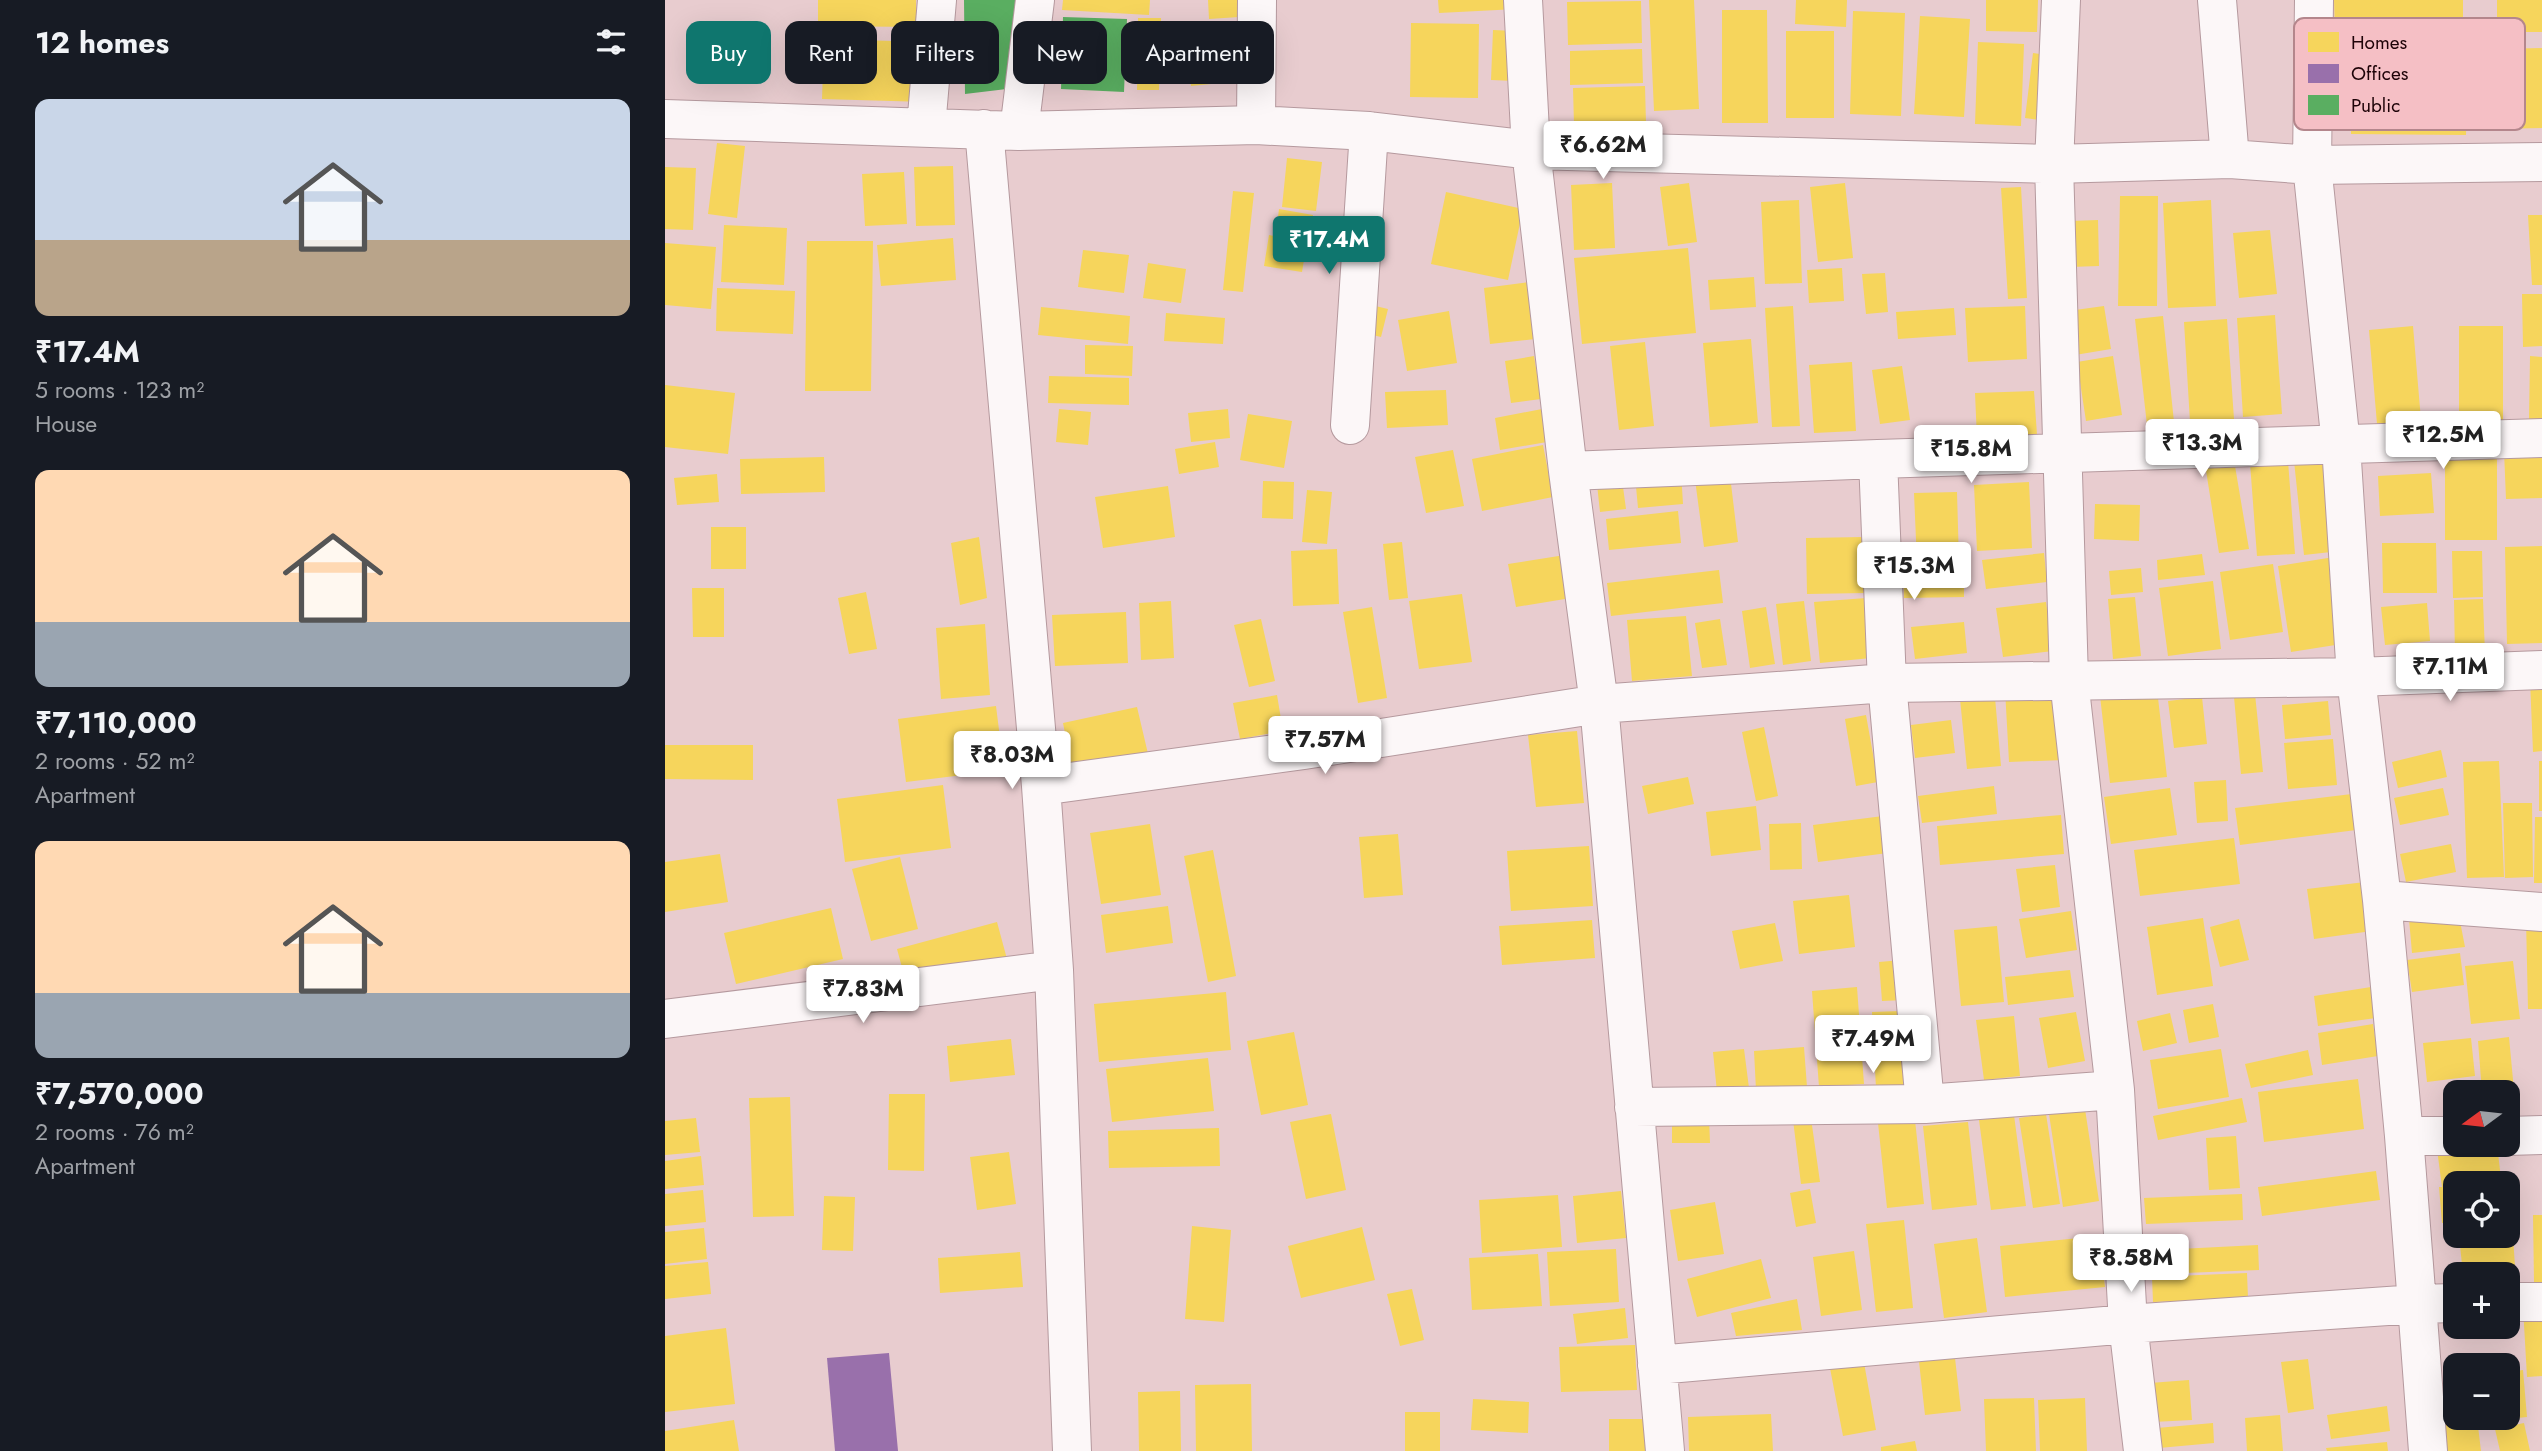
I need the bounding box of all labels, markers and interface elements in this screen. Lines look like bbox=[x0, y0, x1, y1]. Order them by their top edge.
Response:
legend bbox=[2294, 18, 2525, 130]
text: 12 homes bbox=[35, 21, 169, 64]
chip: Buy bbox=[686, 21, 771, 84]
chip: Rent bbox=[785, 21, 877, 84]
chip: Filters bbox=[891, 21, 999, 84]
chip: New bbox=[1013, 21, 1107, 84]
chip: Apartment bbox=[1121, 21, 1274, 84]
icon: filters bbox=[592, 23, 630, 61]
text: Homes bbox=[2351, 29, 2408, 56]
text: Offices bbox=[2351, 60, 2409, 87]
text: Public bbox=[2351, 92, 2400, 119]
pin: ₹6.62M bbox=[1546, 122, 1660, 181]
text: ₹6.62M bbox=[1560, 127, 1646, 161]
icon: home bbox=[270, 144, 396, 270]
pin: ₹17.4M bbox=[1272, 216, 1386, 276]
text: ₹17.4M bbox=[1289, 222, 1369, 256]
text: ₹17.4M bbox=[35, 330, 140, 373]
text: 5 rooms · 123 m² bbox=[35, 373, 204, 407]
text: House bbox=[35, 407, 97, 441]
pin: ₹12.5M bbox=[2386, 412, 2500, 471]
text: ₹12.5M bbox=[2402, 417, 2484, 451]
pin: ₹13.3M bbox=[2145, 420, 2259, 479]
text: ₹13.3M bbox=[2162, 425, 2242, 459]
pin: ₹15.8M bbox=[1914, 426, 2028, 485]
text: ₹15.8M bbox=[1930, 431, 2012, 465]
icon: home bbox=[270, 515, 396, 641]
pin: ₹15.3M bbox=[1857, 542, 1971, 602]
text: ₹15.3M bbox=[1873, 548, 1955, 582]
pin: ₹7.11M bbox=[2393, 644, 2507, 703]
text: ₹7.11M bbox=[2412, 649, 2488, 683]
text: ₹7,110,000 bbox=[35, 701, 197, 744]
pin: ₹7.57M bbox=[1268, 716, 1382, 776]
text: ₹7.57M bbox=[1284, 722, 1366, 756]
pin: ₹8.03M bbox=[955, 732, 1069, 791]
text: ₹8.03M bbox=[970, 737, 1054, 771]
text: 2 rooms · 52 m² bbox=[35, 744, 194, 778]
text: Apartment bbox=[35, 778, 135, 812]
icon: home bbox=[270, 886, 396, 1012]
pin: ₹7.83M bbox=[806, 965, 920, 1025]
text: ₹7.83M bbox=[822, 971, 904, 1005]
pin: ₹7.49M bbox=[1816, 1016, 1930, 1075]
text: ₹7.49M bbox=[1831, 1021, 1915, 1055]
text: ₹7,570,000 bbox=[35, 1072, 204, 1115]
north arrow bbox=[2443, 1080, 2520, 1157]
map controls bbox=[2443, 1080, 2520, 1430]
text: 2 rooms · 76 m² bbox=[35, 1115, 194, 1149]
text: Apartment bbox=[35, 1149, 135, 1183]
button: locate bbox=[2443, 1171, 2520, 1248]
pin: ₹8.58M bbox=[2074, 1234, 2188, 1294]
text: ₹8.58M bbox=[2089, 1240, 2173, 1274]
button: + bbox=[2443, 1262, 2520, 1339]
button: − bbox=[2443, 1353, 2520, 1430]

